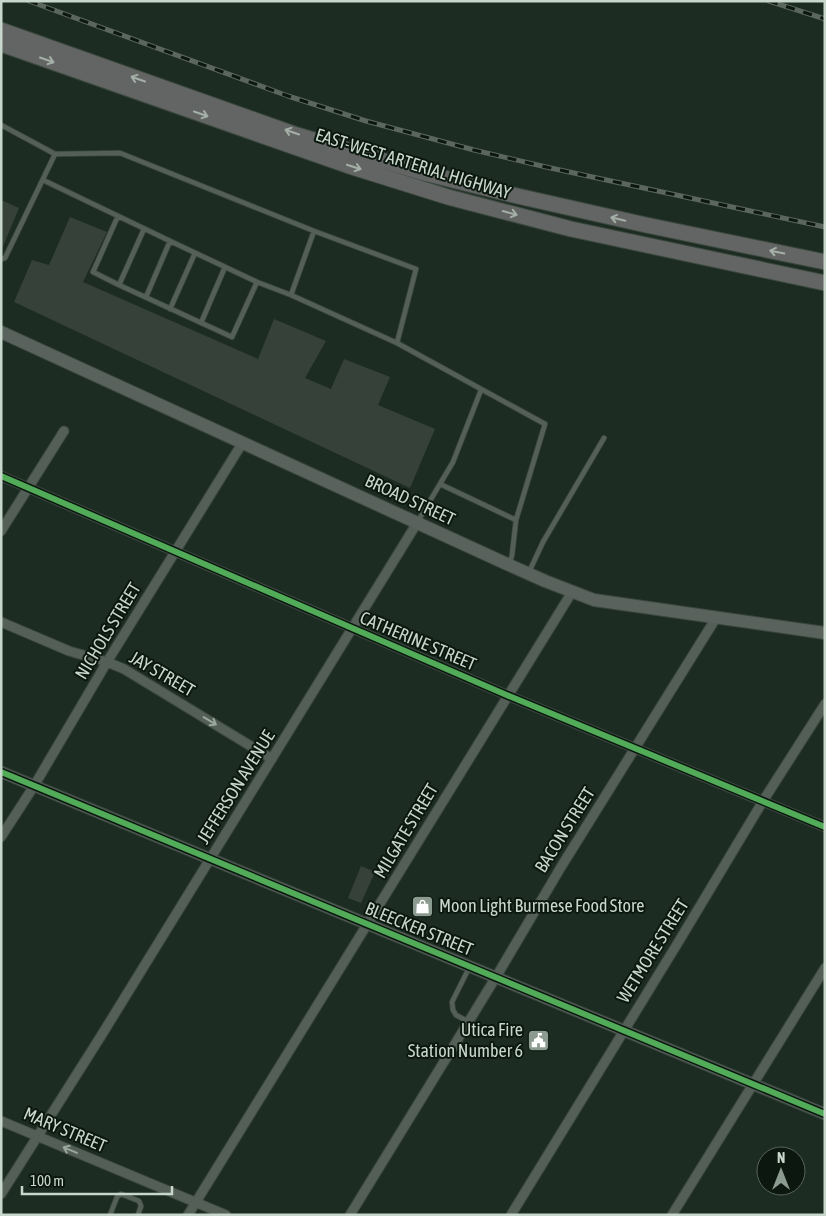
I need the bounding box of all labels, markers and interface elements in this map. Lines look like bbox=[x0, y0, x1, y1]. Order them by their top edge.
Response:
one-way arrow bbox=[39, 56, 55, 65]
one-way arrow bbox=[131, 74, 147, 83]
one-way arrow bbox=[192, 109, 208, 119]
street label: EAST-WEST ARTERIAL HIGHWAY bbox=[313, 124, 513, 203]
one-way arrow bbox=[284, 127, 300, 137]
one-way arrow bbox=[346, 163, 361, 172]
one-way arrow bbox=[501, 209, 517, 218]
one-way arrow bbox=[610, 214, 626, 223]
one-way arrow bbox=[769, 247, 785, 256]
street label: BROAD STREET bbox=[362, 470, 459, 530]
street label: NICHOLS STREET bbox=[71, 579, 145, 683]
street label: CATHERINE STREET bbox=[357, 607, 480, 675]
street label: JAY STREET bbox=[126, 647, 199, 701]
one-way arrow bbox=[203, 717, 217, 727]
street label: JEFFERSON AVENUE bbox=[192, 726, 279, 847]
street label: MILGATE STREET bbox=[369, 780, 442, 882]
street label: BACON STREET bbox=[530, 783, 599, 876]
shop icon: Moon Light Burmese Food Store bbox=[411, 894, 435, 918]
place label: Moon Light Burmese Food Store bbox=[439, 895, 644, 916]
street label: WETMORE STREET bbox=[612, 895, 693, 1006]
street label: BLEECKER STREET bbox=[362, 897, 476, 960]
place label: Utica Fire Station Number 6 bbox=[408, 1019, 523, 1061]
public building icon: Utica Fire Station Number 6 bbox=[527, 1028, 551, 1052]
street label: MARY STREET bbox=[21, 1103, 110, 1156]
one-way arrow bbox=[63, 1144, 78, 1154]
north arrow bbox=[756, 1146, 806, 1196]
text: N bbox=[777, 1150, 785, 1166]
scale bar bbox=[22, 1164, 172, 1196]
text: 100 m bbox=[30, 1172, 64, 1189]

